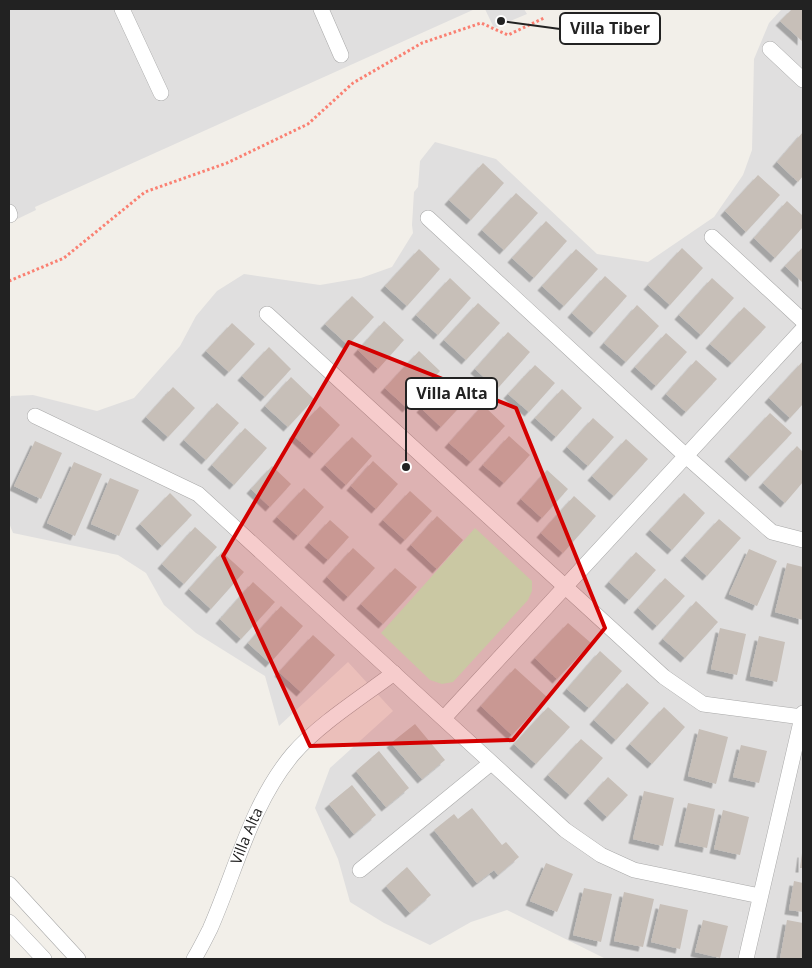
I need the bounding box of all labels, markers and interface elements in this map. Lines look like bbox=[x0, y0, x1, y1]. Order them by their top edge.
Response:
callout: Villa Tiber bbox=[560, 13, 660, 44]
text: Villa Tiber bbox=[570, 17, 650, 39]
callout: Villa Alta bbox=[406, 378, 497, 409]
text: Villa Alta bbox=[416, 382, 488, 404]
street label: Villa Alta bbox=[225, 804, 267, 867]

